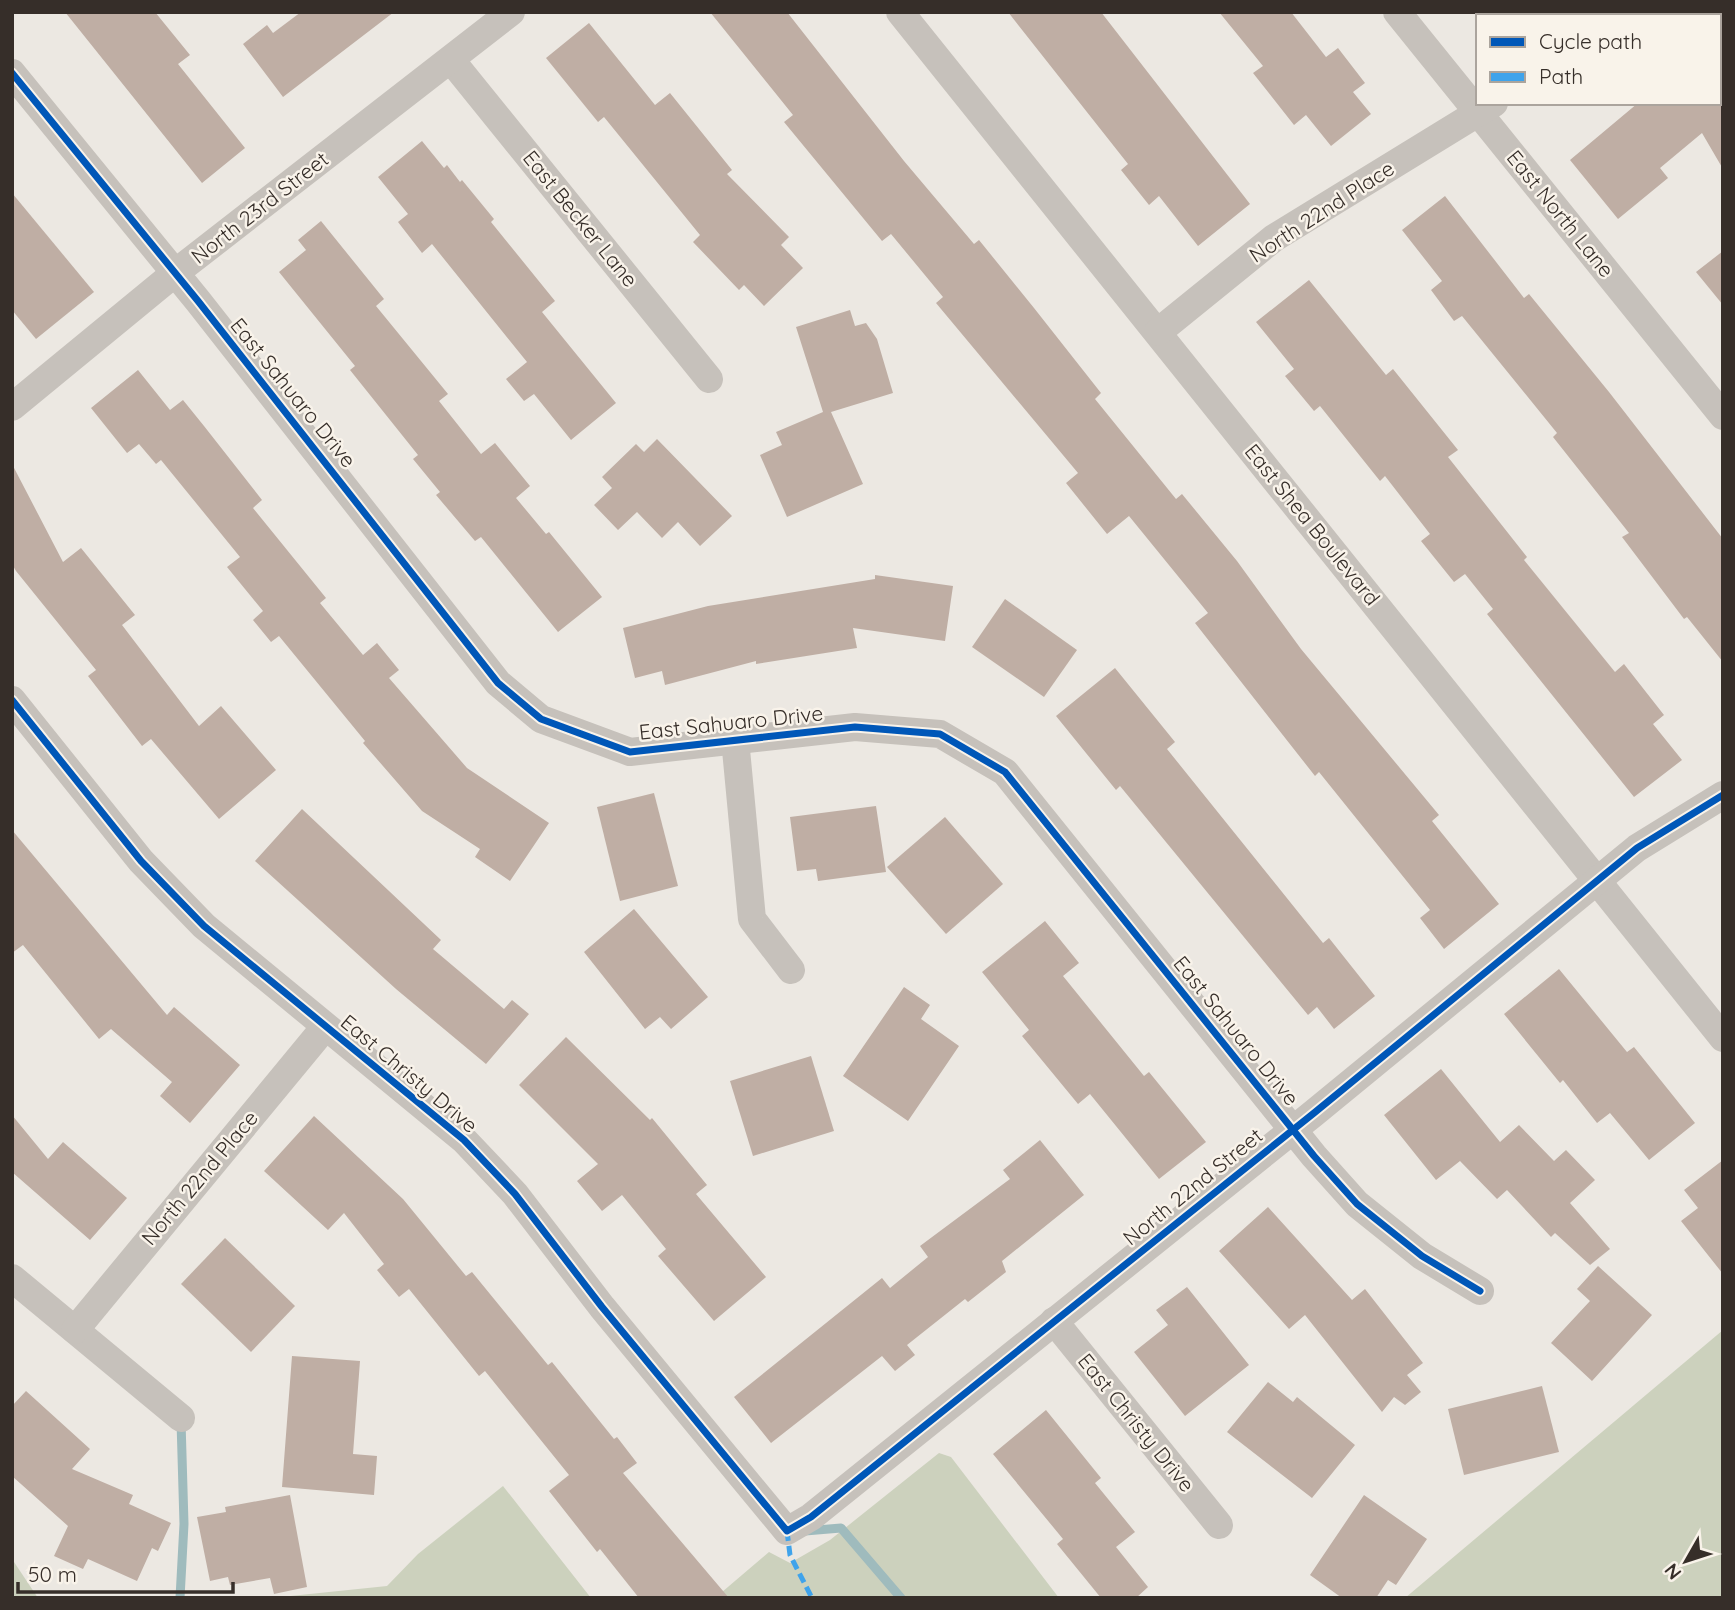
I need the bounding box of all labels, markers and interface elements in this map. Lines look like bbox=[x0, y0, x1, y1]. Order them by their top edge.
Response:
legend bbox=[1476, 14, 1721, 105]
text: Cycle path bbox=[1539, 28, 1642, 54]
text: Path bbox=[1539, 63, 1583, 89]
street label: East Becker Lane bbox=[518, 145, 644, 292]
street label: East North Lane bbox=[1502, 145, 1620, 282]
street label: North 23rd Street bbox=[186, 146, 333, 269]
street label: North 22nd Place bbox=[1244, 155, 1399, 268]
street label: East Sahuaro Drive bbox=[225, 312, 362, 472]
street label: East Shea Boulevard bbox=[1240, 438, 1386, 610]
street label: East Sahuaro Drive bbox=[638, 699, 824, 745]
street label: East Sahuaro Drive bbox=[1168, 950, 1305, 1110]
street label: East Christy Drive bbox=[336, 1008, 483, 1138]
street label: North 22nd Place bbox=[135, 1105, 263, 1250]
street label: North 22nd Street bbox=[1117, 1122, 1267, 1250]
street label: East Christy Drive bbox=[1073, 1348, 1201, 1497]
north arrow bbox=[1651, 1526, 1721, 1596]
scale bar bbox=[18, 1550, 233, 1594]
text: N bbox=[1659, 1559, 1687, 1585]
text: 50 m bbox=[28, 1561, 77, 1587]

